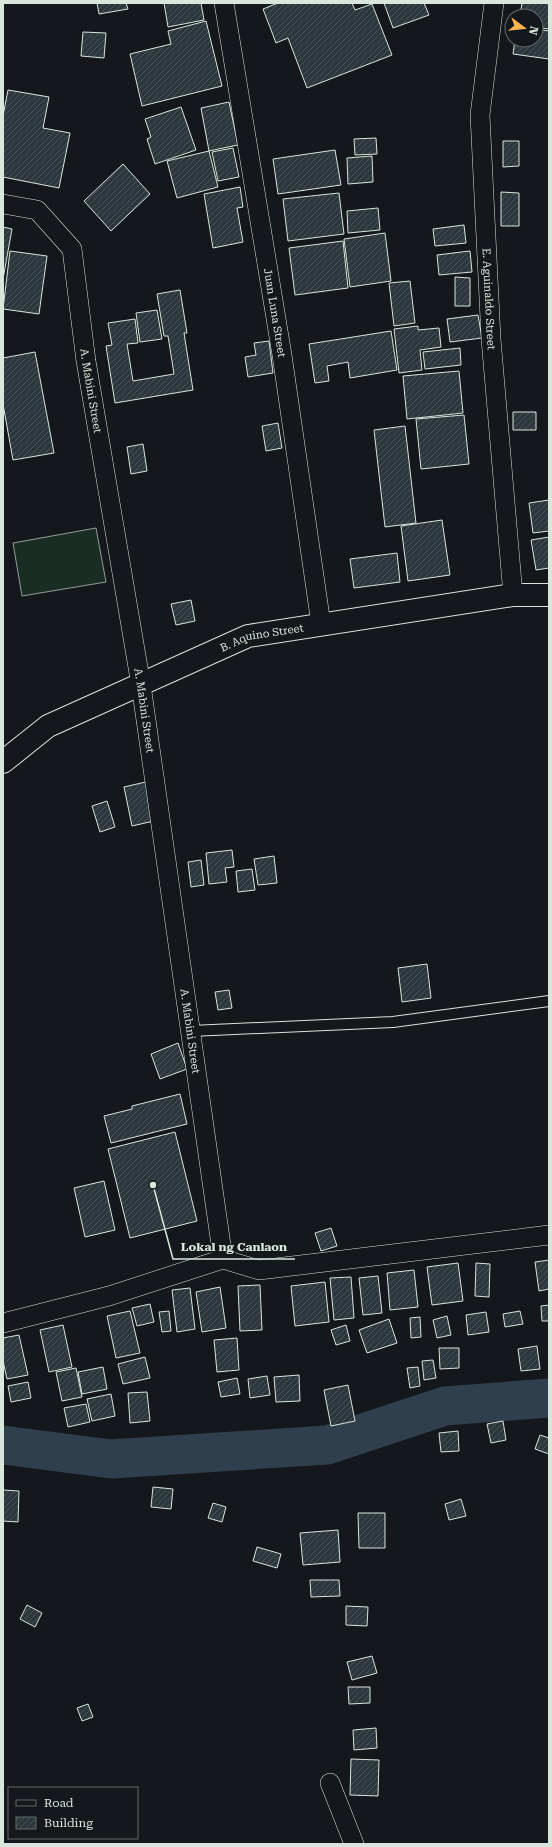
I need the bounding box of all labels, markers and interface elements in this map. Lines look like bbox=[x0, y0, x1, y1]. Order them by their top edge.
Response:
north arrow bbox=[504, 8, 544, 48]
text: N bbox=[526, 25, 541, 37]
street label: E. Aguinaldo Street bbox=[480, 248, 498, 350]
street label: Juan Luna Street bbox=[261, 267, 288, 358]
street label: A. Mabini Street bbox=[77, 348, 104, 434]
street label: B. Aquino Street bbox=[218, 621, 304, 655]
street label: A. Mabini Street bbox=[131, 667, 157, 754]
street label: A. Mabini Street bbox=[177, 988, 202, 1074]
callout: Lokal ng Canlaon bbox=[173, 1235, 295, 1259]
text: Lokal ng Canlaon bbox=[181, 1240, 287, 1254]
legend bbox=[8, 1787, 138, 1839]
text: Road bbox=[44, 1796, 74, 1810]
text: Building bbox=[44, 1816, 93, 1830]

